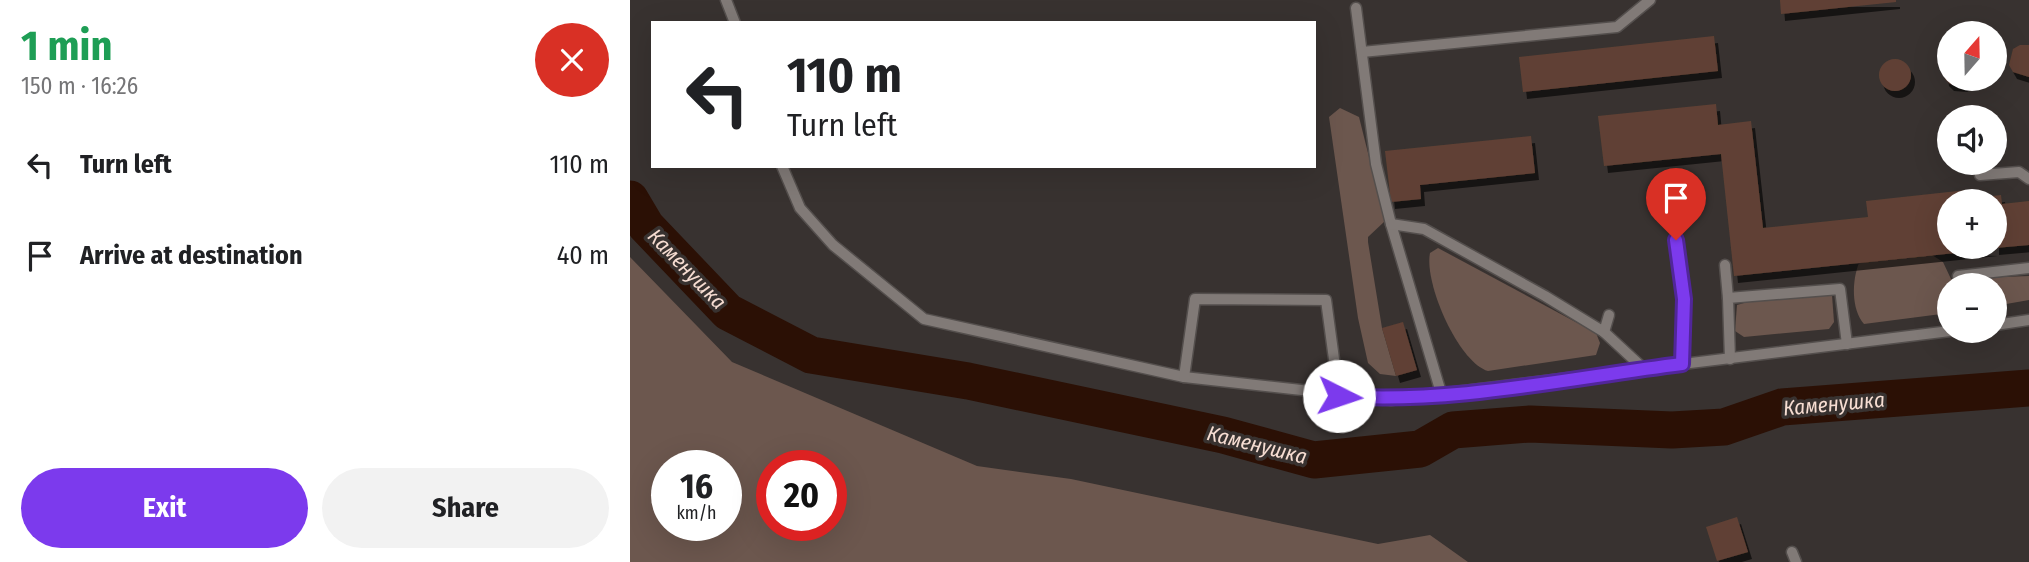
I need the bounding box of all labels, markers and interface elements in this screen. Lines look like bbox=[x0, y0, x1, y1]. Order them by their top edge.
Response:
text: 1 min bbox=[21, 21, 112, 71]
north arrow bbox=[1937, 21, 2007, 91]
map controls bbox=[1937, 21, 2007, 343]
button: close bbox=[535, 23, 609, 97]
text: 110 m bbox=[787, 46, 902, 105]
icon: left bbox=[672, 49, 763, 140]
text: 150 m · 16:26 bbox=[21, 72, 138, 100]
button: sound bbox=[1937, 105, 2007, 175]
text: Turn left bbox=[787, 106, 897, 144]
icon: left bbox=[21, 146, 59, 184]
text: Turn left bbox=[80, 149, 172, 180]
text: 110 m bbox=[549, 149, 609, 180]
pin bbox=[1646, 168, 1706, 240]
icon: arrive bbox=[1657, 179, 1695, 217]
button: + bbox=[1937, 189, 2007, 259]
water label: Каменушка bbox=[642, 223, 732, 315]
icon: arrive bbox=[21, 237, 59, 275]
text: Arrive at destination bbox=[80, 240, 303, 271]
text: 40 m bbox=[557, 240, 609, 271]
button: − bbox=[1937, 273, 2007, 343]
position arrow bbox=[1302, 359, 1376, 433]
water label: Каменушка bbox=[1782, 387, 1886, 421]
water label: Каменушка bbox=[1204, 420, 1310, 470]
speed limit sign: 20 bbox=[756, 450, 847, 541]
text: 16 bbox=[680, 465, 713, 507]
button: Exit bbox=[21, 468, 308, 548]
button: Share bbox=[322, 468, 609, 548]
text: km/h bbox=[676, 502, 717, 524]

